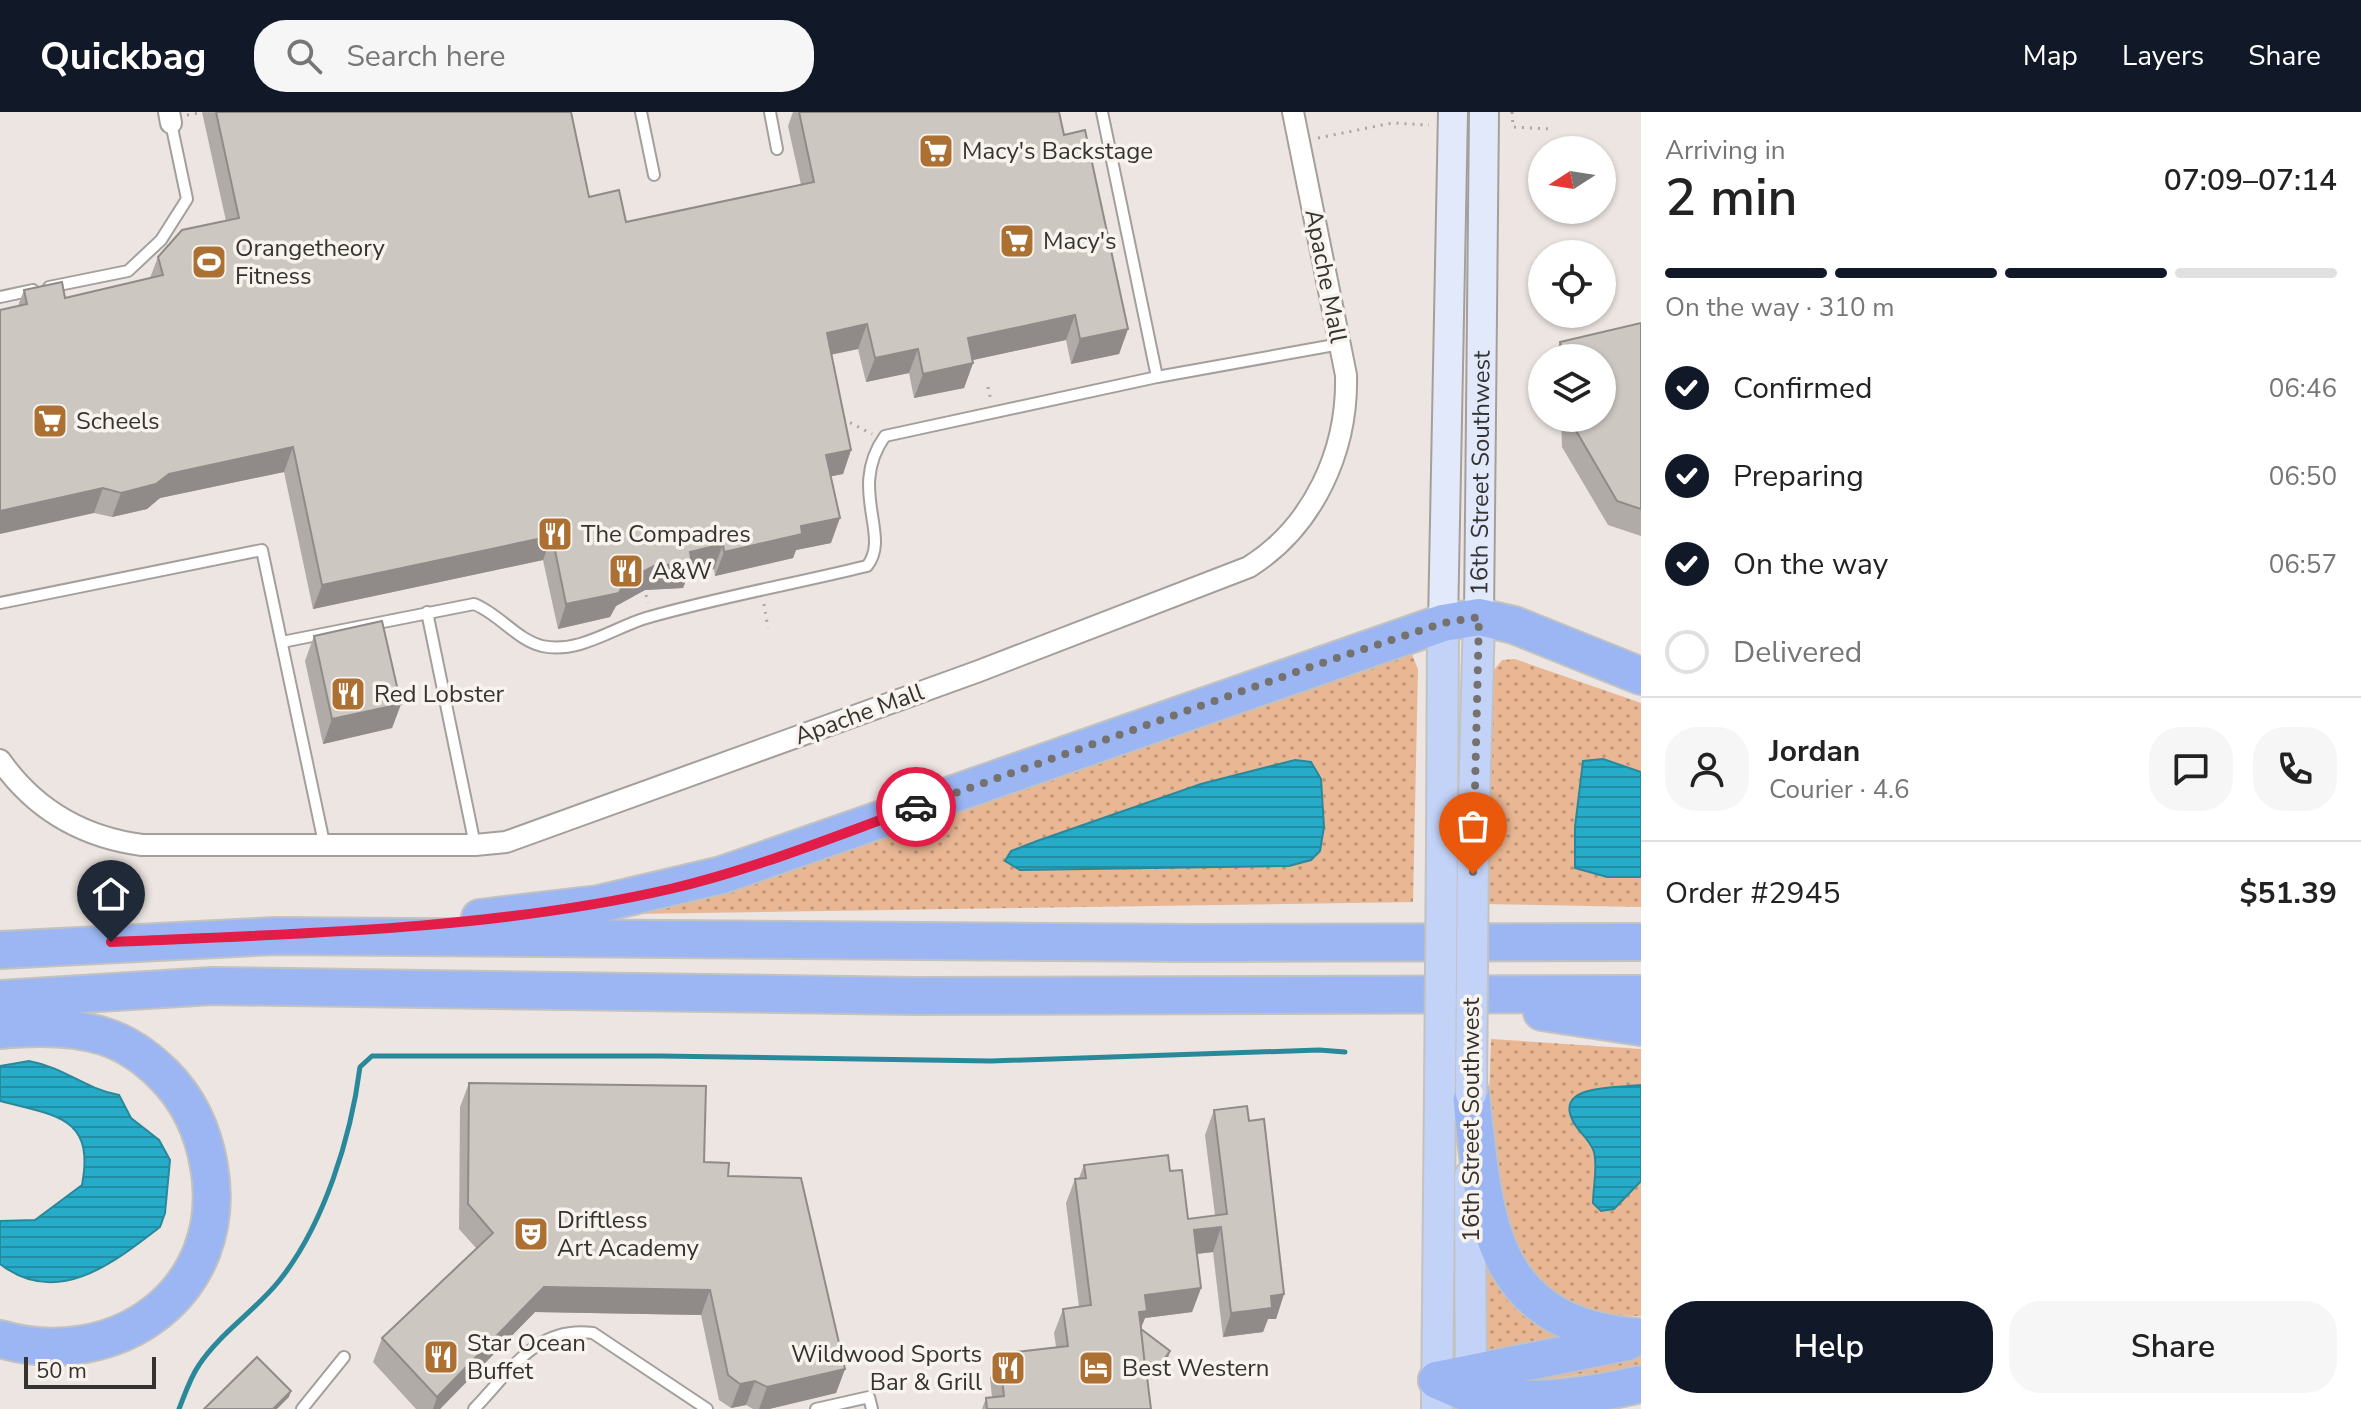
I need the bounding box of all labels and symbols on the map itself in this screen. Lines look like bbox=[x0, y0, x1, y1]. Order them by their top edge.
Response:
supermarket icon: Macy's Backstage bbox=[917, 132, 955, 170]
place label: Macy's Backstage bbox=[962, 135, 1153, 167]
north arrow bbox=[1528, 136, 1616, 224]
street label: Apache Mall bbox=[1297, 207, 1355, 345]
supermarket icon: Macy's bbox=[998, 222, 1036, 260]
place label: Macy's bbox=[1043, 225, 1117, 257]
place label: Orangetheory Fitness bbox=[235, 232, 386, 292]
sports icon: Orangetheory Fitness bbox=[190, 243, 228, 281]
street label: 16th Street Southwest bbox=[1463, 350, 1498, 596]
supermarket icon: Scheels bbox=[31, 402, 69, 440]
place label: Scheels bbox=[76, 405, 160, 437]
restaurant icon: The Compadres bbox=[536, 515, 574, 553]
place label: The Compadres bbox=[581, 518, 751, 550]
restaurant icon: A&W bbox=[607, 552, 645, 590]
place label: A&W bbox=[652, 555, 712, 587]
restaurant icon: Red Lobster bbox=[329, 675, 367, 713]
street label: Apache Mall bbox=[790, 676, 928, 752]
place label: Red Lobster bbox=[374, 678, 504, 710]
courier bbox=[876, 767, 956, 847]
pin bbox=[1439, 792, 1507, 874]
pin bbox=[77, 860, 145, 942]
street label: 16th Street Southwest bbox=[1455, 997, 1487, 1242]
place label: Driftless Art Academy bbox=[557, 1204, 700, 1264]
theatre icon: Driftless Art Academy bbox=[512, 1215, 550, 1253]
place label: Star Ocean Buffet bbox=[467, 1327, 586, 1387]
restaurant icon: Star Ocean Buffet bbox=[422, 1338, 460, 1376]
place label: Wildwood Sports Bar & Grill bbox=[791, 1338, 982, 1398]
restaurant icon: Wildwood Sports Bar & Grill bbox=[989, 1349, 1027, 1387]
hotel icon: Best Western bbox=[1077, 1349, 1115, 1387]
place label: Best Western bbox=[1122, 1352, 1269, 1384]
scale bar bbox=[24, 1353, 156, 1389]

